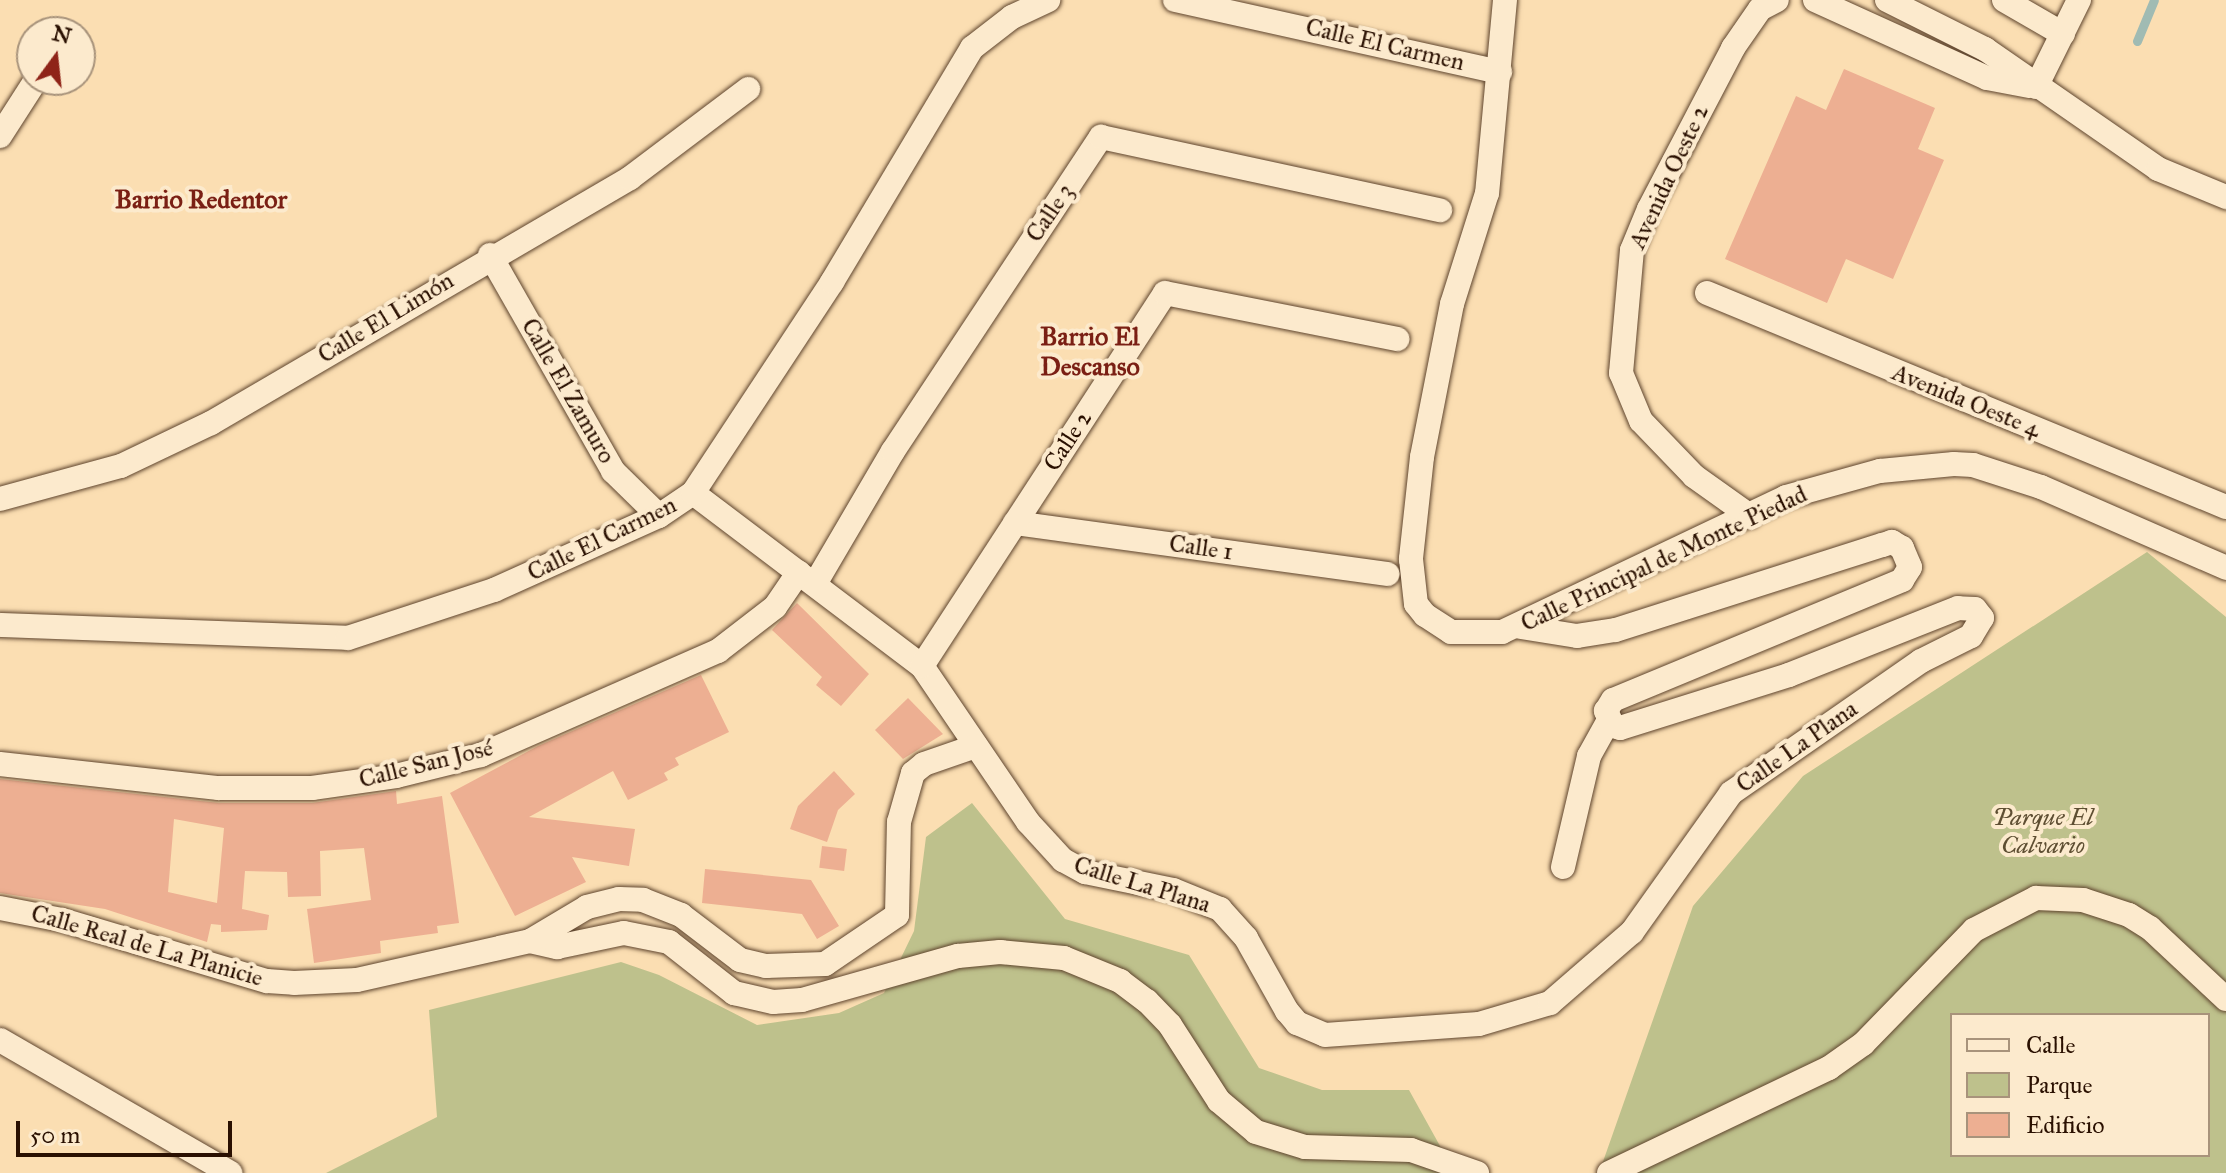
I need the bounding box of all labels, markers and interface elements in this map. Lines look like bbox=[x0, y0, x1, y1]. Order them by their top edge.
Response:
street label: Calle El Carmen bbox=[1303, 13, 1467, 77]
north arrow bbox=[16, 16, 96, 96]
text: N bbox=[49, 19, 74, 50]
street label: Avenida Oeste 2 bbox=[1623, 100, 1715, 254]
street label: Calle 3 bbox=[1020, 178, 1080, 248]
district label: Barrio Redentor bbox=[115, 184, 287, 216]
street label: Calle El Limón bbox=[313, 266, 459, 370]
street label: Calle El Zamuro bbox=[515, 313, 621, 469]
district label: Barrio El Descanso bbox=[1040, 321, 1140, 382]
street label: Avenida Oeste 4 bbox=[1888, 358, 2044, 444]
street label: Calle 2 bbox=[1038, 405, 1098, 477]
street label: Calle Principal de Monte Piedad bbox=[1516, 480, 1812, 638]
street label: Calle El Carmen bbox=[523, 491, 681, 587]
street label: Calle 1 bbox=[1167, 529, 1235, 567]
street label: Calle La Plana bbox=[1731, 695, 1863, 799]
street label: Calle San José bbox=[356, 733, 496, 795]
park label: Parque El Calvario bbox=[1993, 804, 2093, 860]
street label: Calle La Plana bbox=[1070, 851, 1214, 919]
street label: Calle Real de La Planicie bbox=[28, 899, 266, 993]
legend bbox=[1950, 1013, 2210, 1157]
text: Calle bbox=[2026, 1030, 2075, 1060]
text: Parque bbox=[2026, 1070, 2093, 1100]
scale bar bbox=[20, 1105, 236, 1155]
text: Edificio bbox=[2026, 1110, 2105, 1140]
text: 50 m bbox=[30, 1120, 80, 1150]

